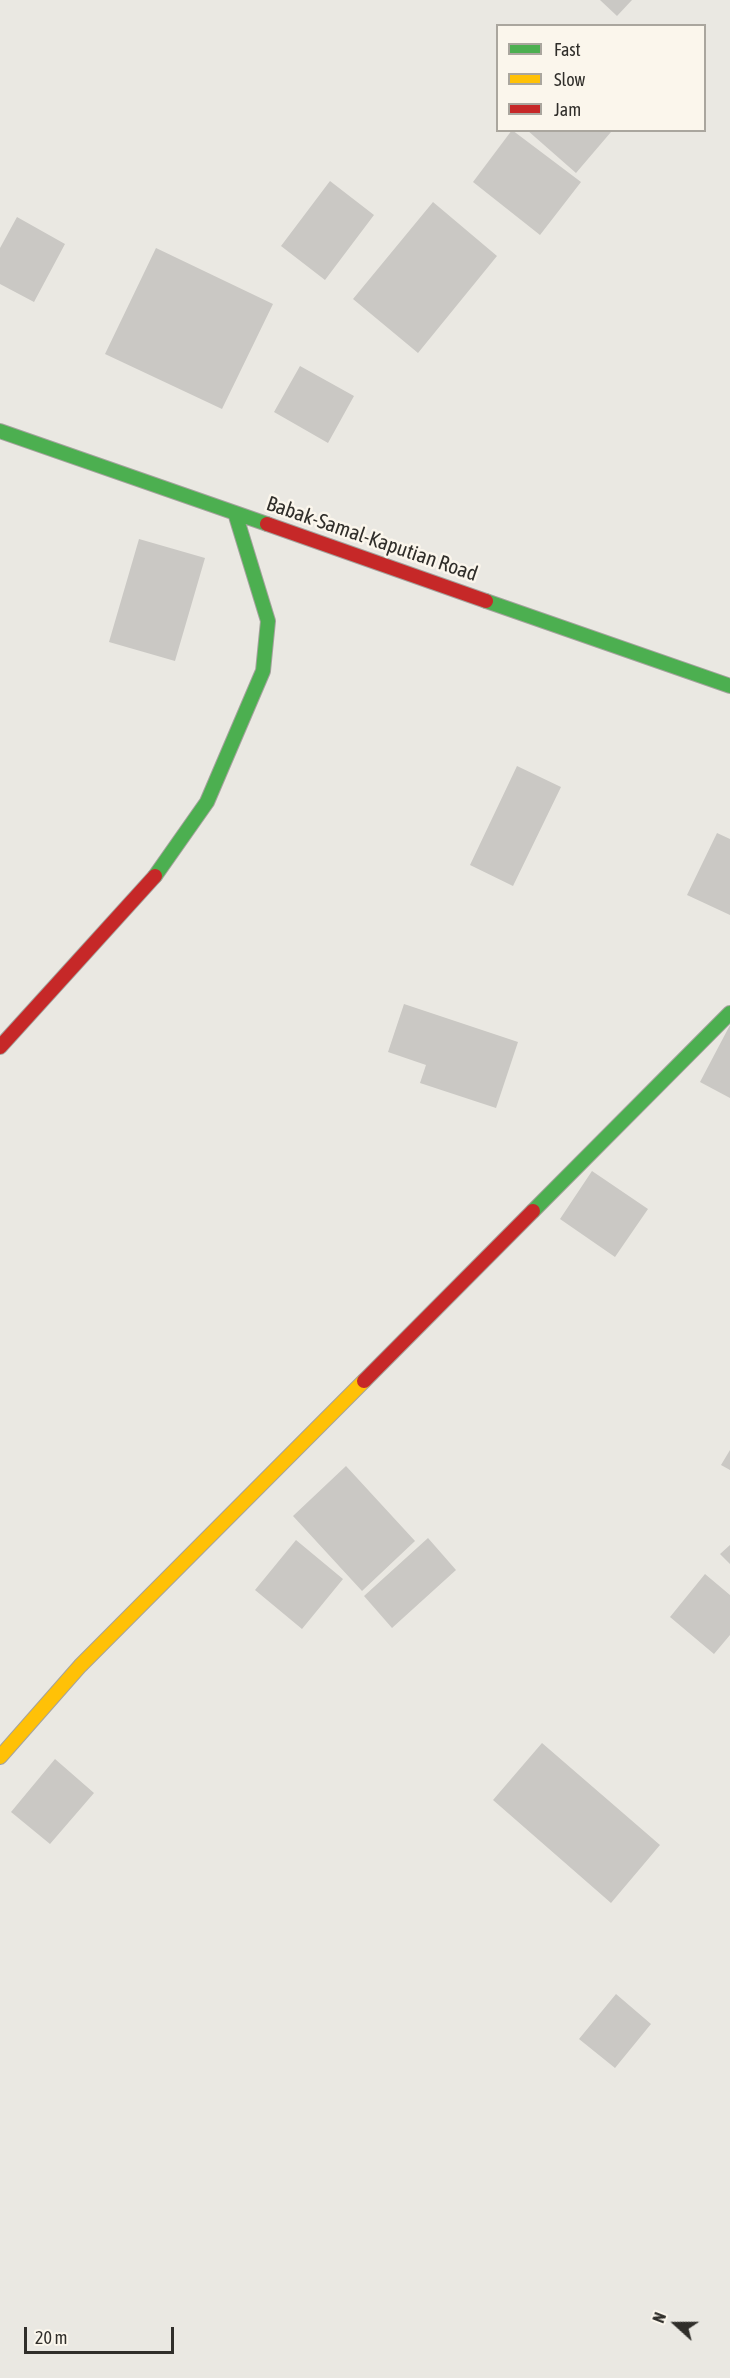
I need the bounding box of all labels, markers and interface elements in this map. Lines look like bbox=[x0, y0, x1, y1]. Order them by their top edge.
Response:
legend bbox=[496, 24, 706, 132]
text: Fast bbox=[554, 39, 581, 60]
text: Slow bbox=[554, 69, 585, 90]
text: Jam bbox=[554, 99, 581, 120]
street label: Babak-Samal-Kaputian Road bbox=[263, 491, 481, 587]
north arrow bbox=[646, 2294, 706, 2354]
text: N bbox=[649, 2310, 669, 2325]
scale bar bbox=[27, 2315, 177, 2353]
text: 20 m bbox=[35, 2327, 67, 2348]

